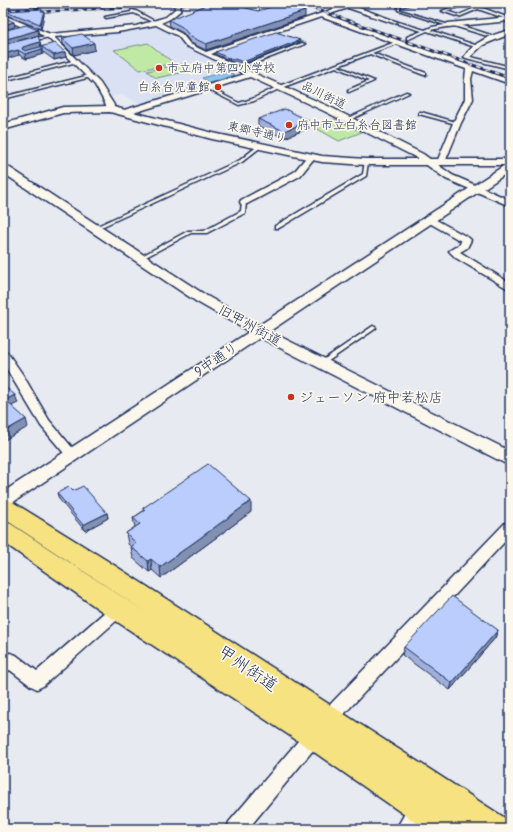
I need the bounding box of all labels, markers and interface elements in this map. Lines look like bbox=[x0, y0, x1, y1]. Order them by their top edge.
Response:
place label: 市立府中第四小学校 bbox=[167, 61, 275, 77]
marker: 市立府中第四小学校 bbox=[154, 63, 164, 73]
street label: 品川街道 bbox=[298, 78, 349, 114]
place label: 白糸台児童館 bbox=[138, 80, 210, 96]
marker: 白糸台児童館 bbox=[213, 82, 223, 92]
street label: 東郷寺通り bbox=[226, 118, 288, 148]
place label: 府中市立白糸台図書館 bbox=[297, 118, 417, 134]
marker: 府中市立白糸台図書館 bbox=[284, 120, 294, 130]
street label: 旧甲州街道 bbox=[215, 301, 284, 351]
street label: 9中通り bbox=[191, 339, 242, 381]
place label: ジェーソン 府中若松店 bbox=[299, 389, 443, 407]
marker: ジェーソン 府中若松店 bbox=[286, 392, 296, 402]
street label: 甲州街道 bbox=[213, 641, 282, 697]

